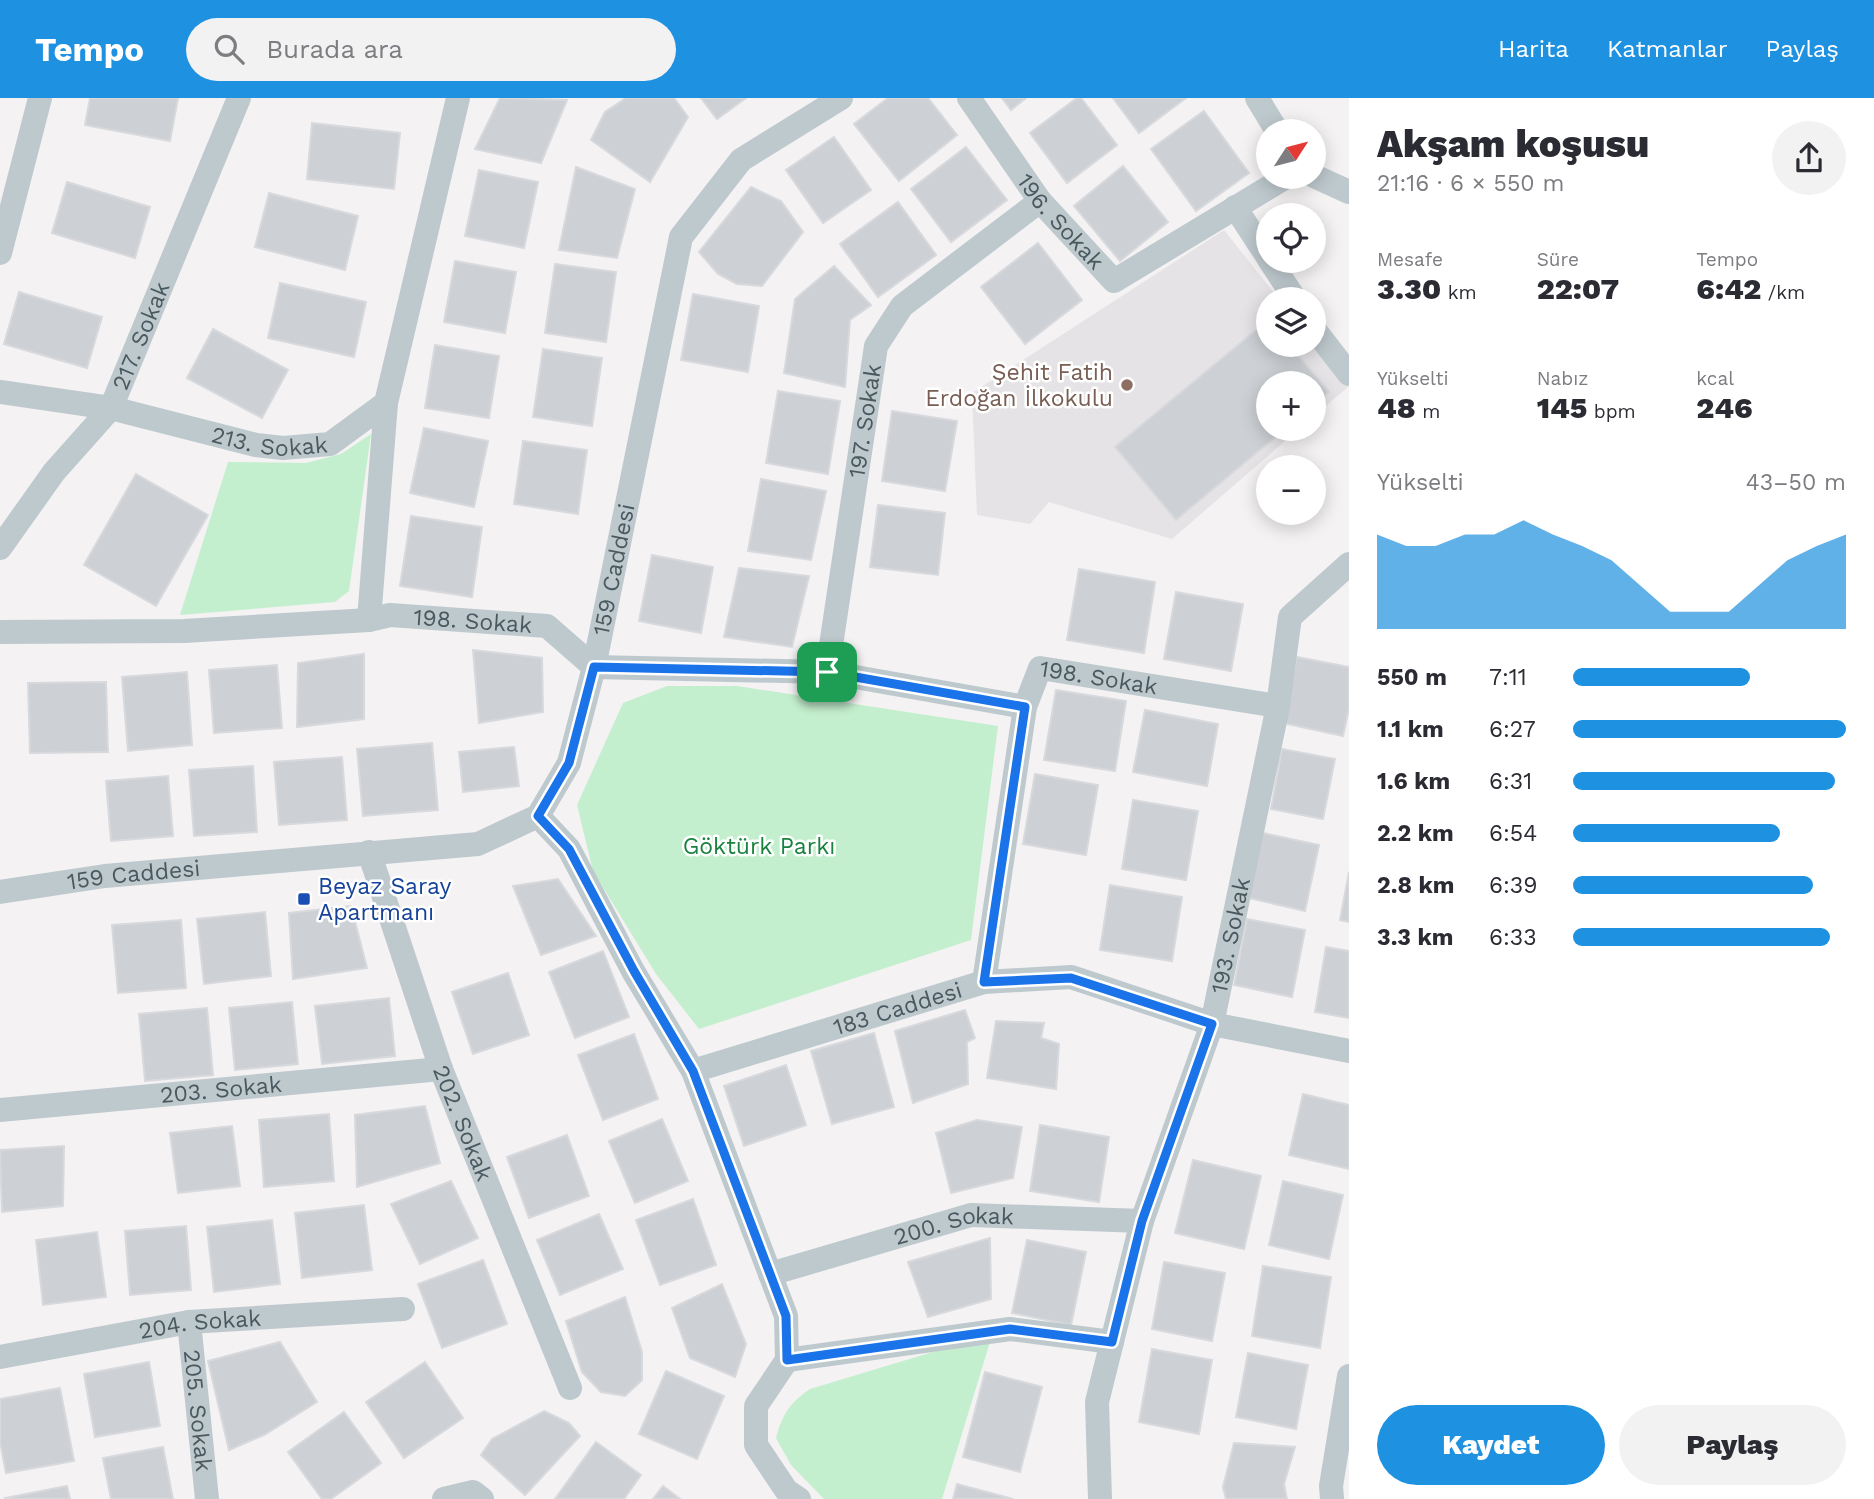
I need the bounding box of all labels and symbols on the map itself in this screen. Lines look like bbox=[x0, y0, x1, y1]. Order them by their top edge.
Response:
north arrow bbox=[1256, 119, 1326, 189]
street label: 196. Sokak bbox=[1011, 169, 1109, 275]
street label: 217. Sokak bbox=[107, 278, 176, 394]
place label: Şehit Fatih Erdoğan İlkokulu bbox=[925, 359, 1113, 412]
street label: 197. Sokak bbox=[843, 362, 887, 480]
marker: Şehit Fatih Erdoğan İlkokulu bbox=[1119, 377, 1135, 393]
street label: 213. Sokak bbox=[209, 421, 329, 463]
street label: 159 Caddesi bbox=[588, 501, 641, 638]
street label: 198. Sokak bbox=[413, 604, 533, 639]
pin bbox=[797, 642, 857, 702]
street label: 198. Sokak bbox=[1038, 655, 1159, 701]
park label: Göktürk Parkı bbox=[683, 833, 835, 860]
street label: 159 Caddesi bbox=[65, 855, 201, 896]
place label: Beyaz Saray Apartmanı bbox=[318, 873, 451, 926]
street label: 193. Sokak bbox=[1206, 875, 1256, 996]
marker: Beyaz Saray Apartmanı bbox=[296, 891, 312, 907]
street label: 183 Caddesi bbox=[830, 977, 965, 1041]
street label: 202. Sokak bbox=[427, 1061, 498, 1185]
street label: 203. Sokak bbox=[159, 1071, 283, 1109]
street label: 200. Sokak bbox=[891, 1201, 1014, 1251]
street label: 204. Sokak bbox=[137, 1305, 262, 1345]
street label: 205. Sokak bbox=[178, 1348, 217, 1473]

